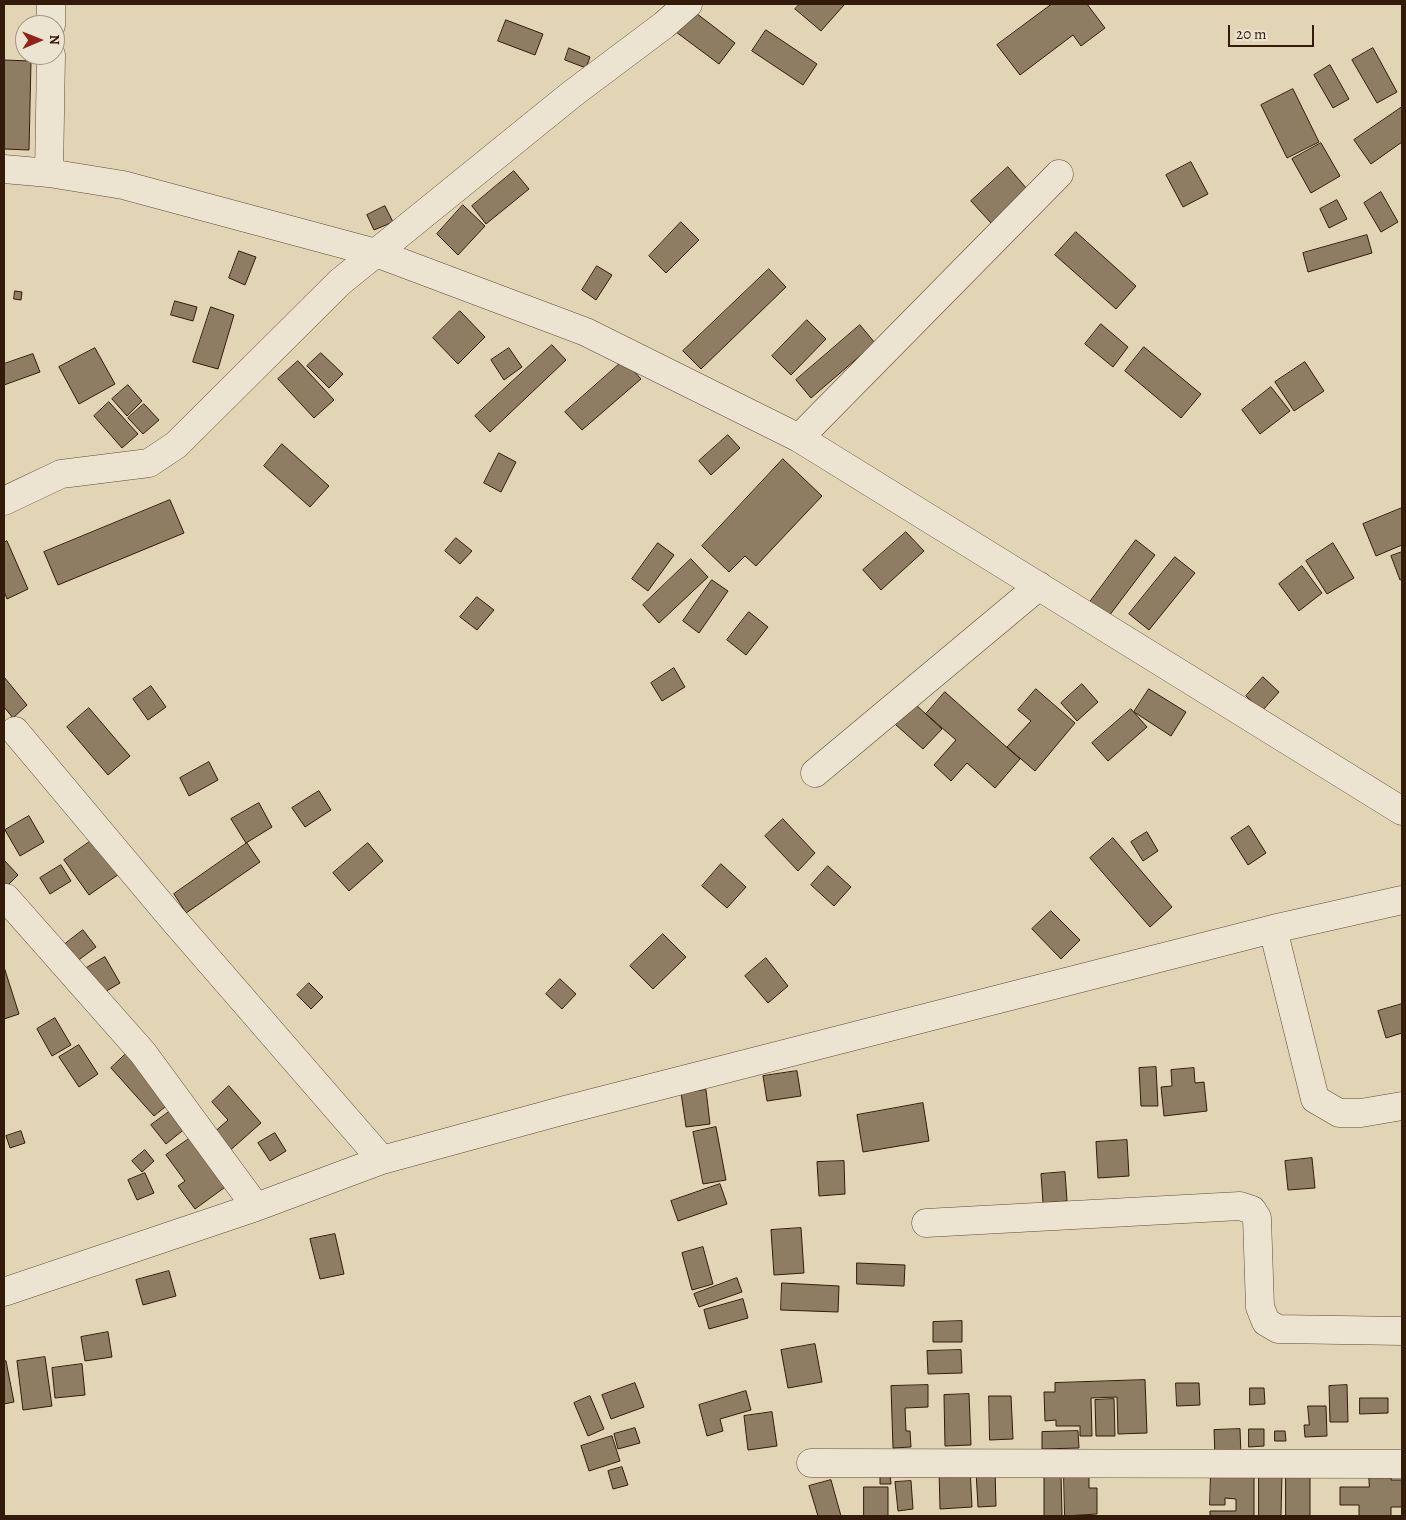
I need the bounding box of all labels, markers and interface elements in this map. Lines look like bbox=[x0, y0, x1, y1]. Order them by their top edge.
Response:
north arrow bbox=[15, 15, 65, 65]
scale bar bbox=[1231, 15, 1317, 47]
text: 20 m bbox=[1236, 24, 1267, 44]
text: N bbox=[45, 34, 64, 45]

